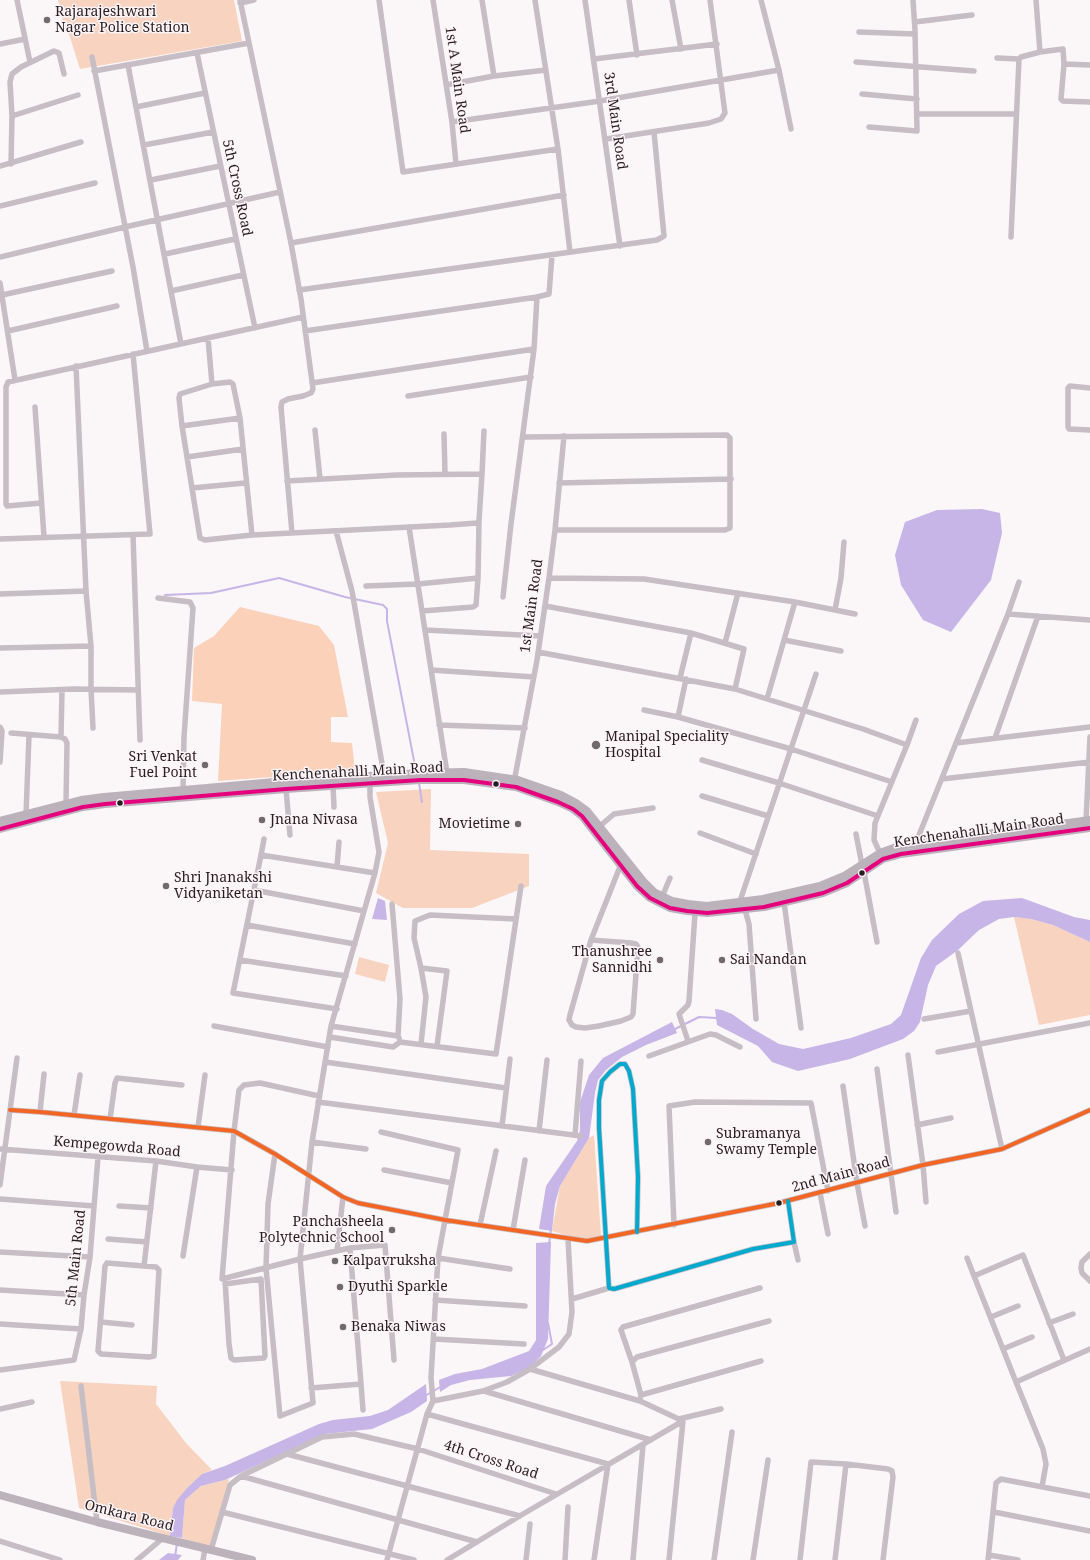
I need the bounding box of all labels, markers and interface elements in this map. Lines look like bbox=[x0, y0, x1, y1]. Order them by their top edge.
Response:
place label: Rajarajeshwari Nagar Police Station bbox=[55, 4, 190, 36]
marker: Rajarajeshwari Nagar Police Station bbox=[42, 15, 52, 25]
street label: 1st A Main Road bbox=[441, 25, 473, 135]
street label: 3rd Main Road bbox=[600, 71, 630, 171]
street label: 5th Cross Road bbox=[219, 138, 255, 238]
street label: 1st Main Road bbox=[517, 558, 547, 654]
place label: Manipal Speciality Hospital bbox=[605, 729, 729, 762]
marker: Manipal Speciality Hospital bbox=[590, 739, 602, 751]
place label: Sri Venkat Fuel Point bbox=[129, 749, 197, 782]
street label: Kenchenahalli Main Road bbox=[272, 759, 444, 785]
marker: Sri Venkat Fuel Point bbox=[200, 760, 210, 770]
unlabelled marker bbox=[491, 779, 501, 789]
unlabelled marker bbox=[115, 798, 125, 808]
street label: Kenchenahalli Main Road bbox=[893, 811, 1065, 851]
place label: Jnana Nivasa bbox=[270, 812, 358, 828]
marker: Jnana Nivasa bbox=[257, 815, 267, 825]
place label: Movietime bbox=[439, 816, 510, 832]
marker: Movietime bbox=[513, 819, 523, 829]
unlabelled marker bbox=[857, 868, 867, 878]
place label: Shri Jnanakshi Vidyaniketan bbox=[174, 870, 272, 902]
marker: Shri Jnanakshi Vidyaniketan bbox=[161, 881, 171, 891]
place label: Thanushree Sannidhi bbox=[572, 944, 652, 976]
place label: Sai Nandan bbox=[730, 952, 807, 968]
marker: Thanushree Sannidhi bbox=[655, 955, 665, 965]
marker: Sai Nandan bbox=[717, 955, 727, 965]
place label: Subramanya Swamy Temple bbox=[716, 1126, 817, 1158]
street label: Kempegowda Road bbox=[53, 1133, 181, 1161]
marker: Subramanya Swamy Temple bbox=[703, 1137, 713, 1147]
street label: 2nd Main Road bbox=[790, 1154, 892, 1196]
unlabelled marker bbox=[774, 1198, 784, 1208]
street label: 5th Main Road bbox=[63, 1209, 89, 1307]
place label: Panchasheela Polytechnic School bbox=[259, 1214, 384, 1246]
marker: Panchasheela Polytechnic School bbox=[387, 1225, 397, 1235]
place label: Kalpavruksha bbox=[343, 1253, 436, 1269]
marker: Kalpavruksha bbox=[330, 1256, 340, 1266]
place label: Dyuthi Sparkle bbox=[348, 1279, 448, 1295]
marker: Dyuthi Sparkle bbox=[335, 1282, 345, 1292]
place label: Benaka Niwas bbox=[351, 1319, 446, 1335]
marker: Benaka Niwas bbox=[338, 1322, 348, 1332]
street label: 4th Cross Road bbox=[442, 1437, 540, 1483]
street label: Omkara Road bbox=[83, 1497, 175, 1535]

